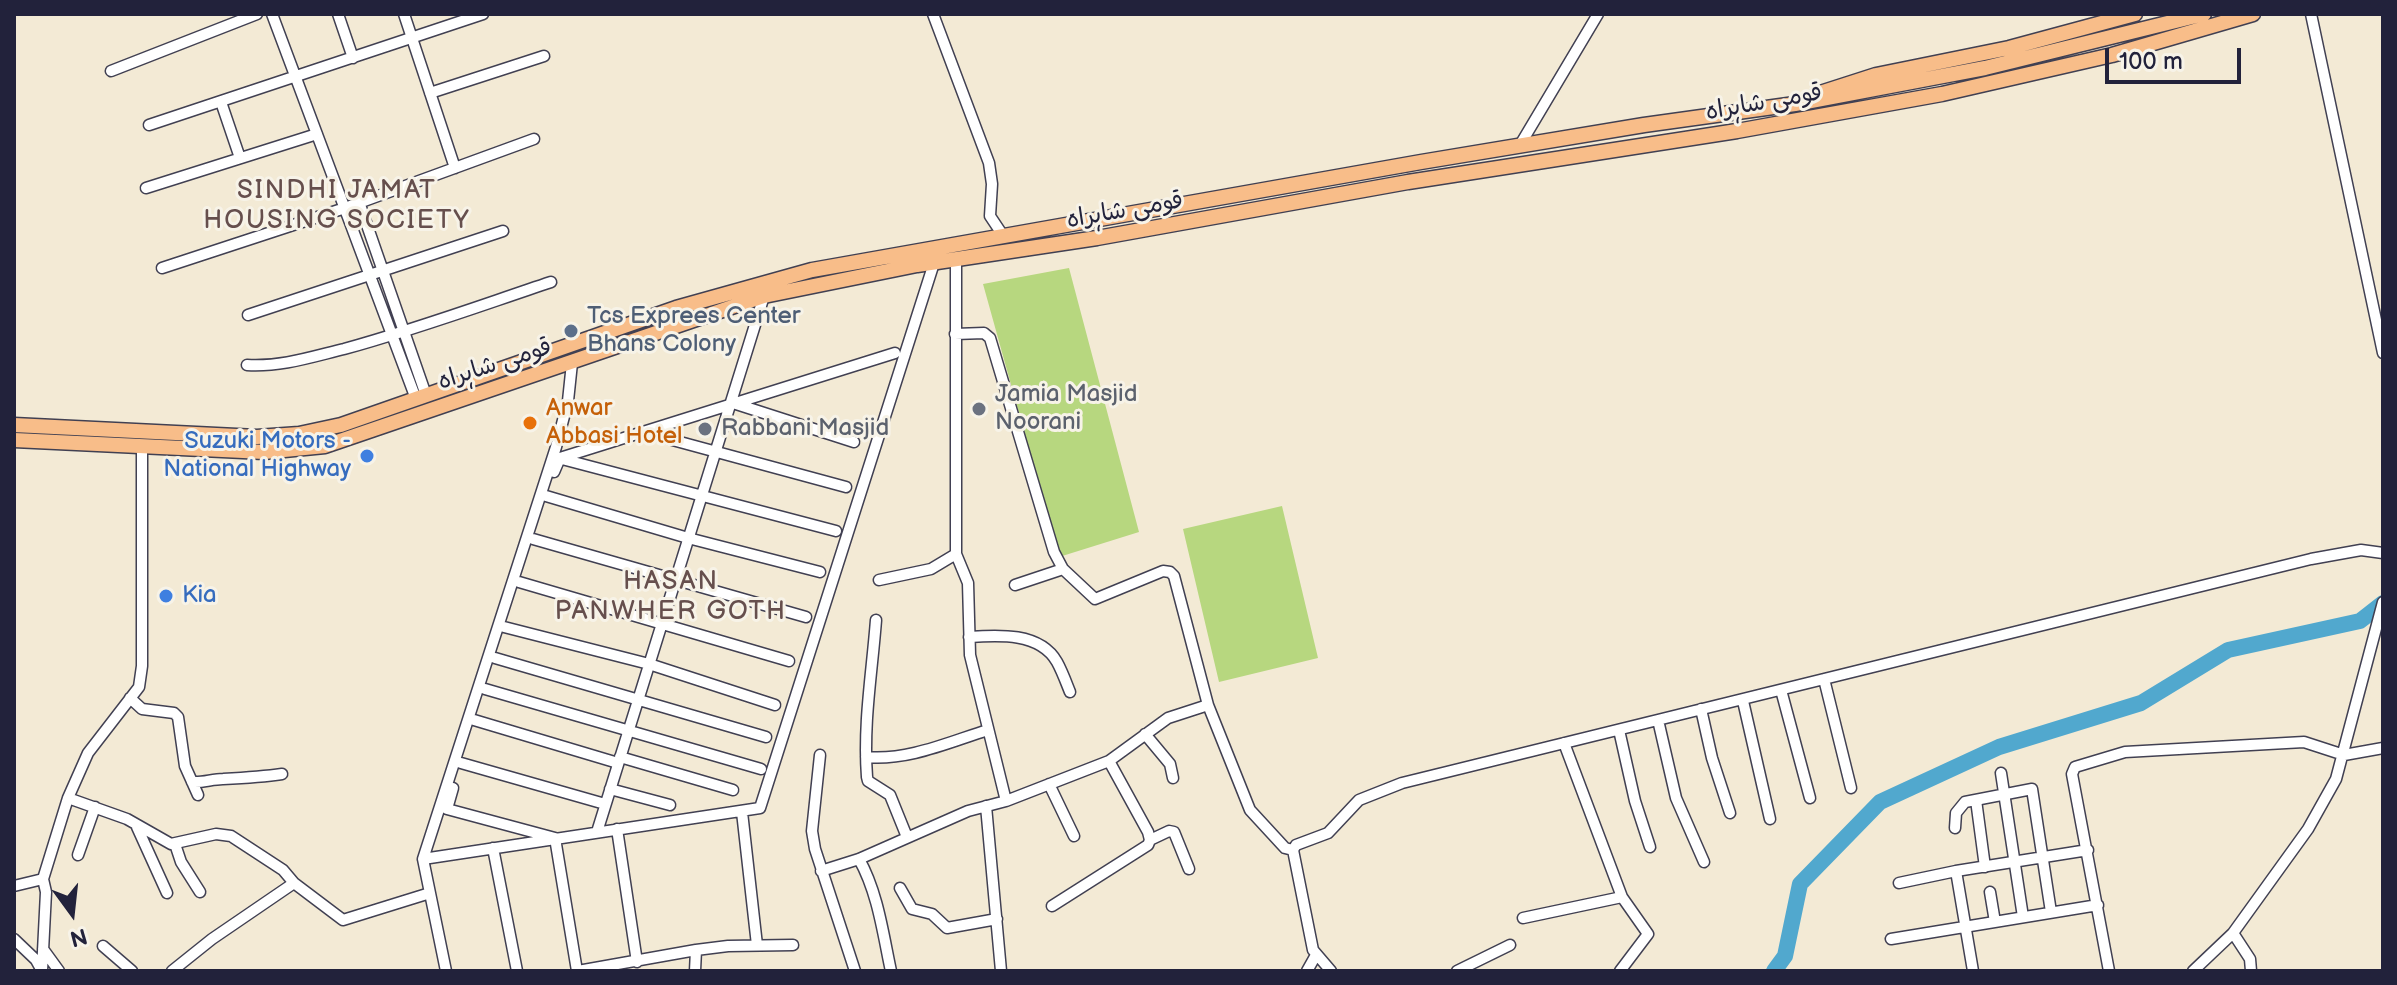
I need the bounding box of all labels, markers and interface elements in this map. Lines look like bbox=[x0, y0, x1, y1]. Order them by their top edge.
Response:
scale bar bbox=[2109, 32, 2245, 82]
text: 100 m bbox=[2119, 47, 2183, 76]
street label: قومی شاہراہ bbox=[1703, 79, 1825, 127]
district label: SINDHI JAMAT HOUSING SOCIETY bbox=[203, 175, 471, 236]
street label: قومی شاہراہ bbox=[1064, 187, 1186, 235]
place label: Tcs Exprees Center Bhans Colony bbox=[587, 303, 800, 359]
marker: Tcs Exprees Center Bhans Colony bbox=[562, 322, 580, 340]
street label: قومی شاہراہ bbox=[434, 333, 556, 397]
place label: Jamia Masjid Noorani bbox=[995, 381, 1137, 437]
place label: Anwar Abbasi Hotel bbox=[546, 395, 682, 451]
marker: Jamia Masjid Noorani bbox=[970, 400, 988, 418]
marker: Anwar Abbasi Hotel bbox=[521, 414, 539, 432]
place label: Rabbani Masjid bbox=[721, 415, 889, 443]
marker: Rabbani Masjid bbox=[696, 420, 714, 438]
place label: Suzuki Motors - National Highway bbox=[163, 428, 351, 484]
marker: Suzuki Motors - National Highway bbox=[358, 447, 376, 465]
district label: HASAN PANWHER GOTH bbox=[555, 566, 787, 628]
place label: Kia bbox=[182, 582, 217, 610]
marker: Kia bbox=[157, 587, 175, 605]
north arrow bbox=[32, 873, 112, 953]
text: N bbox=[67, 921, 90, 952]

